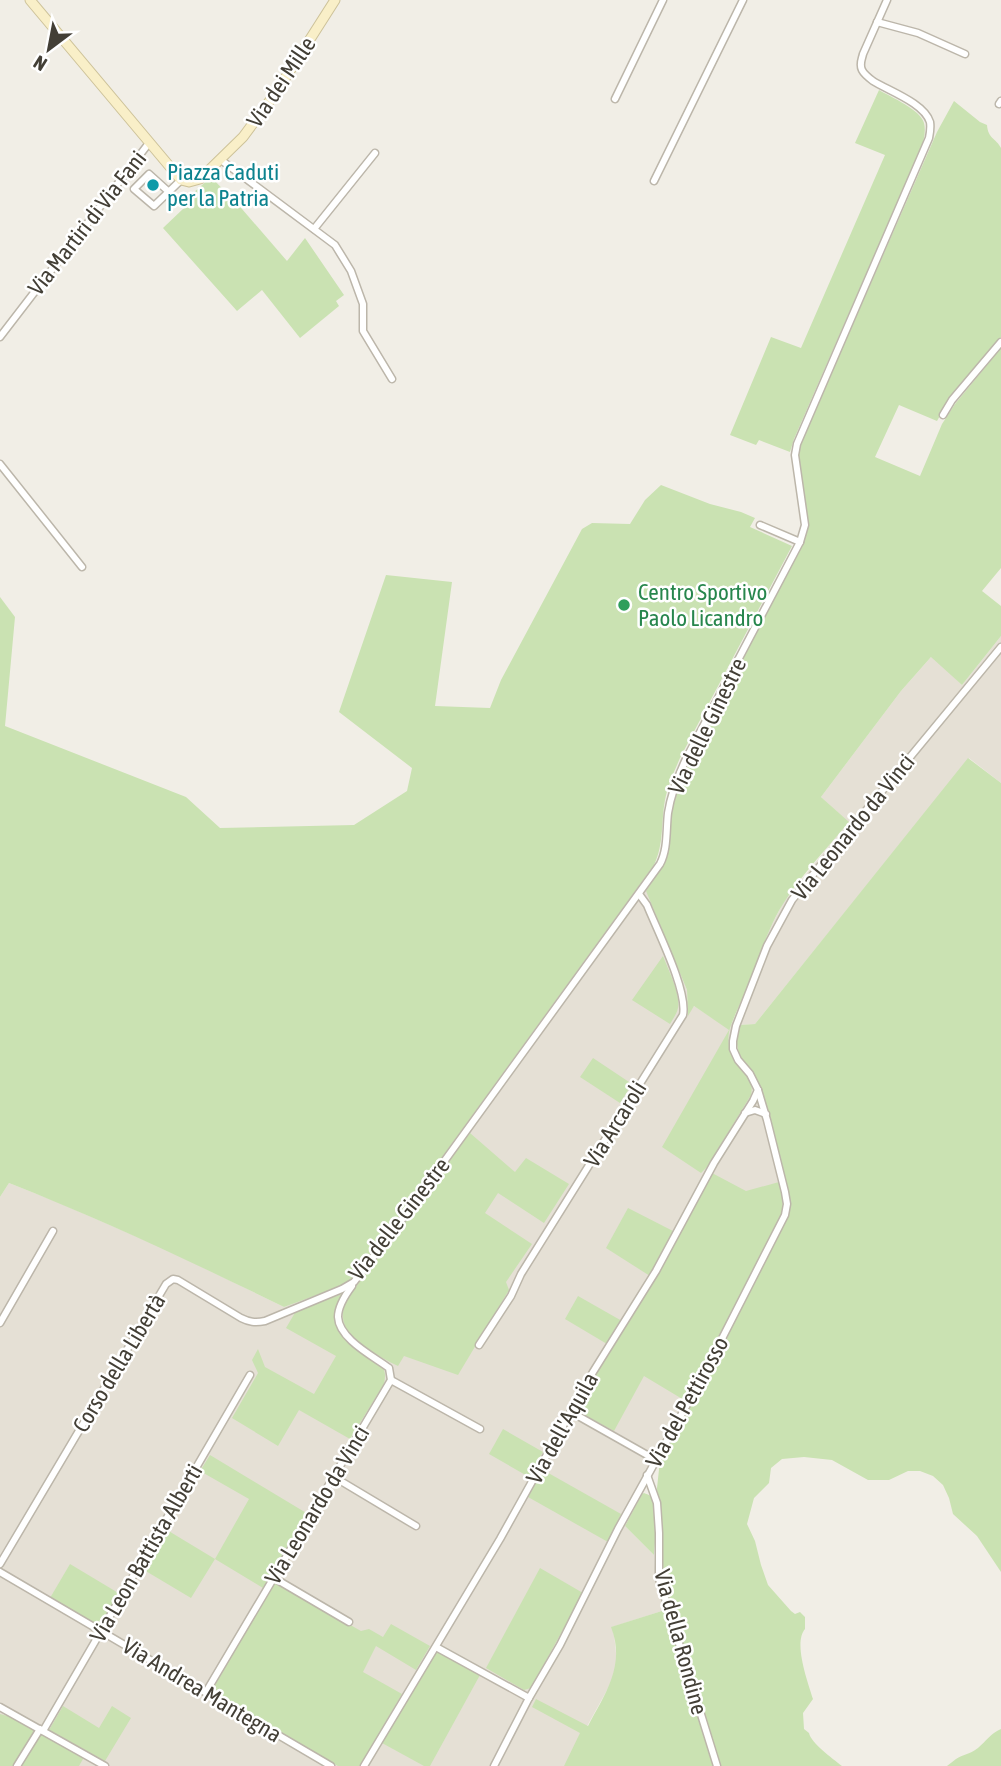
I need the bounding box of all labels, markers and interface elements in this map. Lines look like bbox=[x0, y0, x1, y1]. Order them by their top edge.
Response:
north arrow bbox=[14, 14, 84, 84]
street label: Via dei Mille bbox=[241, 32, 321, 132]
text: N bbox=[29, 51, 51, 76]
street label: Via Martiri di Via Fani bbox=[23, 146, 151, 300]
place label: Piazza Caduti per la Patria bbox=[167, 159, 279, 211]
marker: Piazza Caduti per la Patria bbox=[145, 177, 161, 193]
place label: Centro Sportivo Paolo Licandro bbox=[638, 579, 767, 631]
marker: Centro Sportivo Paolo Licandro bbox=[616, 597, 632, 613]
street label: Via delle Ginestre bbox=[663, 654, 751, 798]
street label: Via Leonardo da Vinci bbox=[786, 749, 920, 905]
street label: Via Arcaroli bbox=[578, 1076, 652, 1172]
street label: Via delle Ginestre bbox=[343, 1153, 455, 1285]
street label: Corso della Libertà bbox=[67, 1289, 171, 1437]
street label: Via del Pettirosso bbox=[640, 1332, 734, 1472]
street label: Via dell'Aquila bbox=[521, 1368, 603, 1488]
street label: Via Leonardo da Vinci bbox=[259, 1421, 375, 1589]
street label: Via Leon Battista Alberti bbox=[85, 1460, 207, 1646]
street label: Via della Rondine bbox=[649, 1567, 713, 1717]
street label: Via Andrea Mantegna bbox=[118, 1632, 286, 1748]

